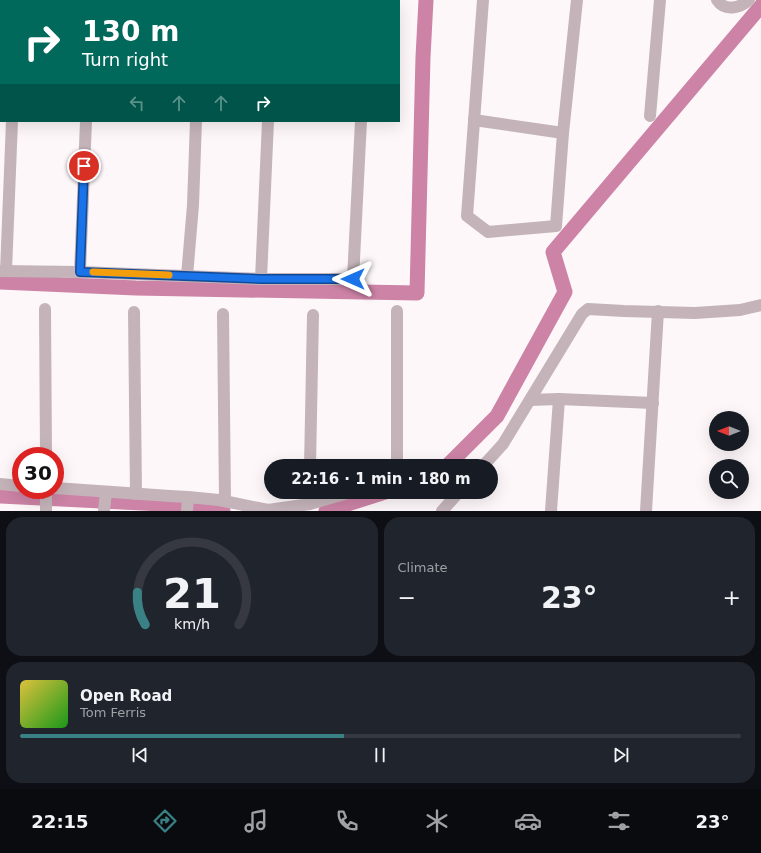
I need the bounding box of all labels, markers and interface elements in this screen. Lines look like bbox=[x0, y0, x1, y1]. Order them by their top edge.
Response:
text: 130 m bbox=[82, 15, 179, 48]
icon: right bbox=[16, 16, 68, 68]
text: Turn right bbox=[82, 49, 168, 70]
icon: left bbox=[126, 92, 148, 114]
icon: ahead bbox=[168, 92, 190, 114]
icon: ahead bbox=[210, 92, 232, 114]
icon: right bbox=[252, 92, 274, 114]
pin bbox=[67, 149, 101, 183]
icon: arrive bbox=[73, 155, 95, 177]
position arrow bbox=[332, 258, 374, 300]
north arrow bbox=[709, 411, 749, 451]
map controls bbox=[709, 411, 749, 499]
speed limit sign: 30 bbox=[12, 447, 64, 499]
button: search bbox=[709, 459, 749, 499]
text: 22:16 · 1 min · 180 m bbox=[291, 470, 471, 488]
text: Climate bbox=[398, 560, 448, 575]
text: 21 bbox=[163, 568, 221, 617]
text: 23° bbox=[541, 580, 598, 615]
text: − bbox=[398, 585, 416, 610]
text: + bbox=[723, 585, 741, 610]
text: km/h bbox=[174, 615, 210, 631]
text: Open Road bbox=[80, 687, 172, 705]
text: Tom Ferris bbox=[80, 705, 146, 720]
icon: previous bbox=[129, 744, 151, 766]
icon: pause bbox=[369, 744, 391, 766]
icon: next bbox=[610, 744, 632, 766]
icon: directions bbox=[151, 807, 179, 835]
icon: music bbox=[242, 807, 270, 835]
icon: phone bbox=[333, 807, 361, 835]
icon: climate bbox=[423, 807, 451, 835]
icon: car bbox=[514, 807, 542, 835]
icon: filters bbox=[605, 807, 633, 835]
text: 22:15 bbox=[31, 811, 89, 832]
text: 23° bbox=[696, 811, 730, 832]

